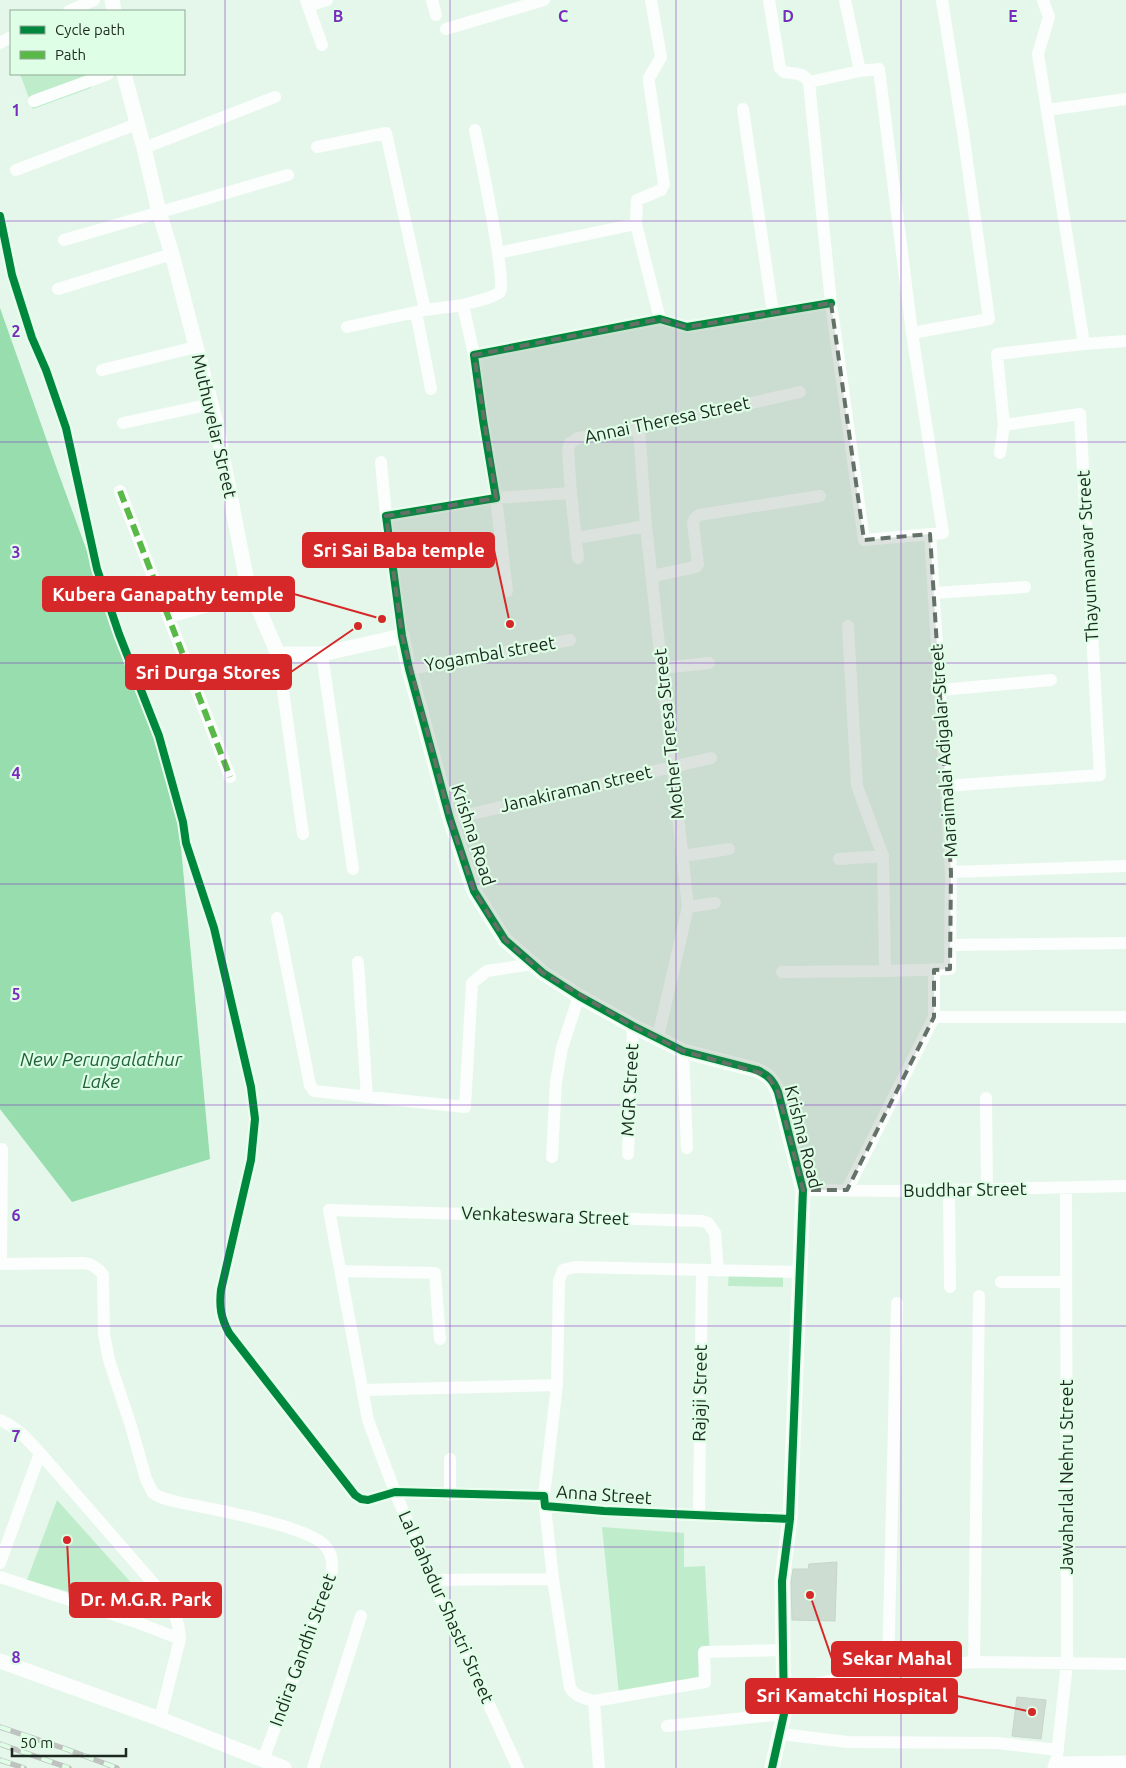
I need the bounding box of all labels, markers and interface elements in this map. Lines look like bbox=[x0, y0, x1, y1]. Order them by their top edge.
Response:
text: B bbox=[333, 7, 343, 25]
text: C bbox=[558, 7, 568, 25]
text: D bbox=[782, 7, 794, 25]
text: E bbox=[1008, 7, 1018, 25]
legend bbox=[10, 10, 185, 75]
text: Cycle path bbox=[55, 21, 125, 38]
text: Path bbox=[55, 46, 86, 63]
text: 1 bbox=[11, 101, 21, 119]
text: 2 bbox=[11, 322, 21, 340]
street label: Muthuvelar Street bbox=[189, 352, 241, 500]
street label: Annai Theresa Street bbox=[582, 392, 751, 446]
street label: Thayumanavar Street bbox=[1073, 470, 1101, 642]
callout: Sri Sai Baba temple bbox=[303, 533, 494, 567]
text: Sri Sai Baba temple bbox=[313, 539, 485, 561]
text: 3 bbox=[11, 543, 21, 561]
callout: Kubera Ganapathy temple bbox=[43, 577, 294, 611]
text: Kubera Ganapathy temple bbox=[52, 583, 284, 605]
street label: Yogambal street bbox=[423, 632, 557, 674]
street label: Maraimalai Adigalar Street bbox=[926, 644, 960, 859]
street label: Mother Teresa Street bbox=[649, 648, 687, 821]
callout: Sri Durga Stores bbox=[126, 655, 291, 689]
text: Sri Durga Stores bbox=[136, 661, 280, 683]
street label: Janakiraman street bbox=[498, 761, 654, 815]
text: 4 bbox=[11, 764, 21, 782]
street label: Krishna Road bbox=[448, 781, 500, 888]
text: 5 bbox=[11, 985, 21, 1003]
street label: MGR Street bbox=[617, 1043, 641, 1137]
water label: New Perungalathur Lake bbox=[20, 1048, 183, 1092]
street label: Krishna Road bbox=[782, 1083, 826, 1190]
street label: Buddhar Street bbox=[903, 1178, 1027, 1200]
street label: Venkateswara Street bbox=[461, 1202, 629, 1228]
text: 6 bbox=[11, 1206, 21, 1224]
street label: Rajaji Street bbox=[688, 1344, 710, 1442]
street label: Jawaharlal Nehru Street bbox=[1056, 1379, 1076, 1575]
text: 7 bbox=[11, 1427, 21, 1445]
street label: Anna Street bbox=[556, 1481, 653, 1507]
street label: Lal Bahadur Shastri Street bbox=[395, 1507, 498, 1706]
street label: Indira Gandhi Street bbox=[265, 1571, 339, 1729]
callout: Dr. M.G.R. Park bbox=[70, 1583, 221, 1617]
text: Dr. M.G.R. Park bbox=[80, 1588, 212, 1610]
callout: Sekar Mahal bbox=[832, 1642, 961, 1676]
text: Sekar Mahal bbox=[842, 1647, 952, 1669]
text: 8 bbox=[11, 1648, 21, 1666]
callout: Sri Kamatchi Hospital bbox=[746, 1679, 957, 1713]
text: Sri Kamatchi Hospital bbox=[757, 1684, 948, 1706]
scale bar bbox=[12, 1726, 126, 1758]
text: 50 m bbox=[20, 1734, 53, 1751]

